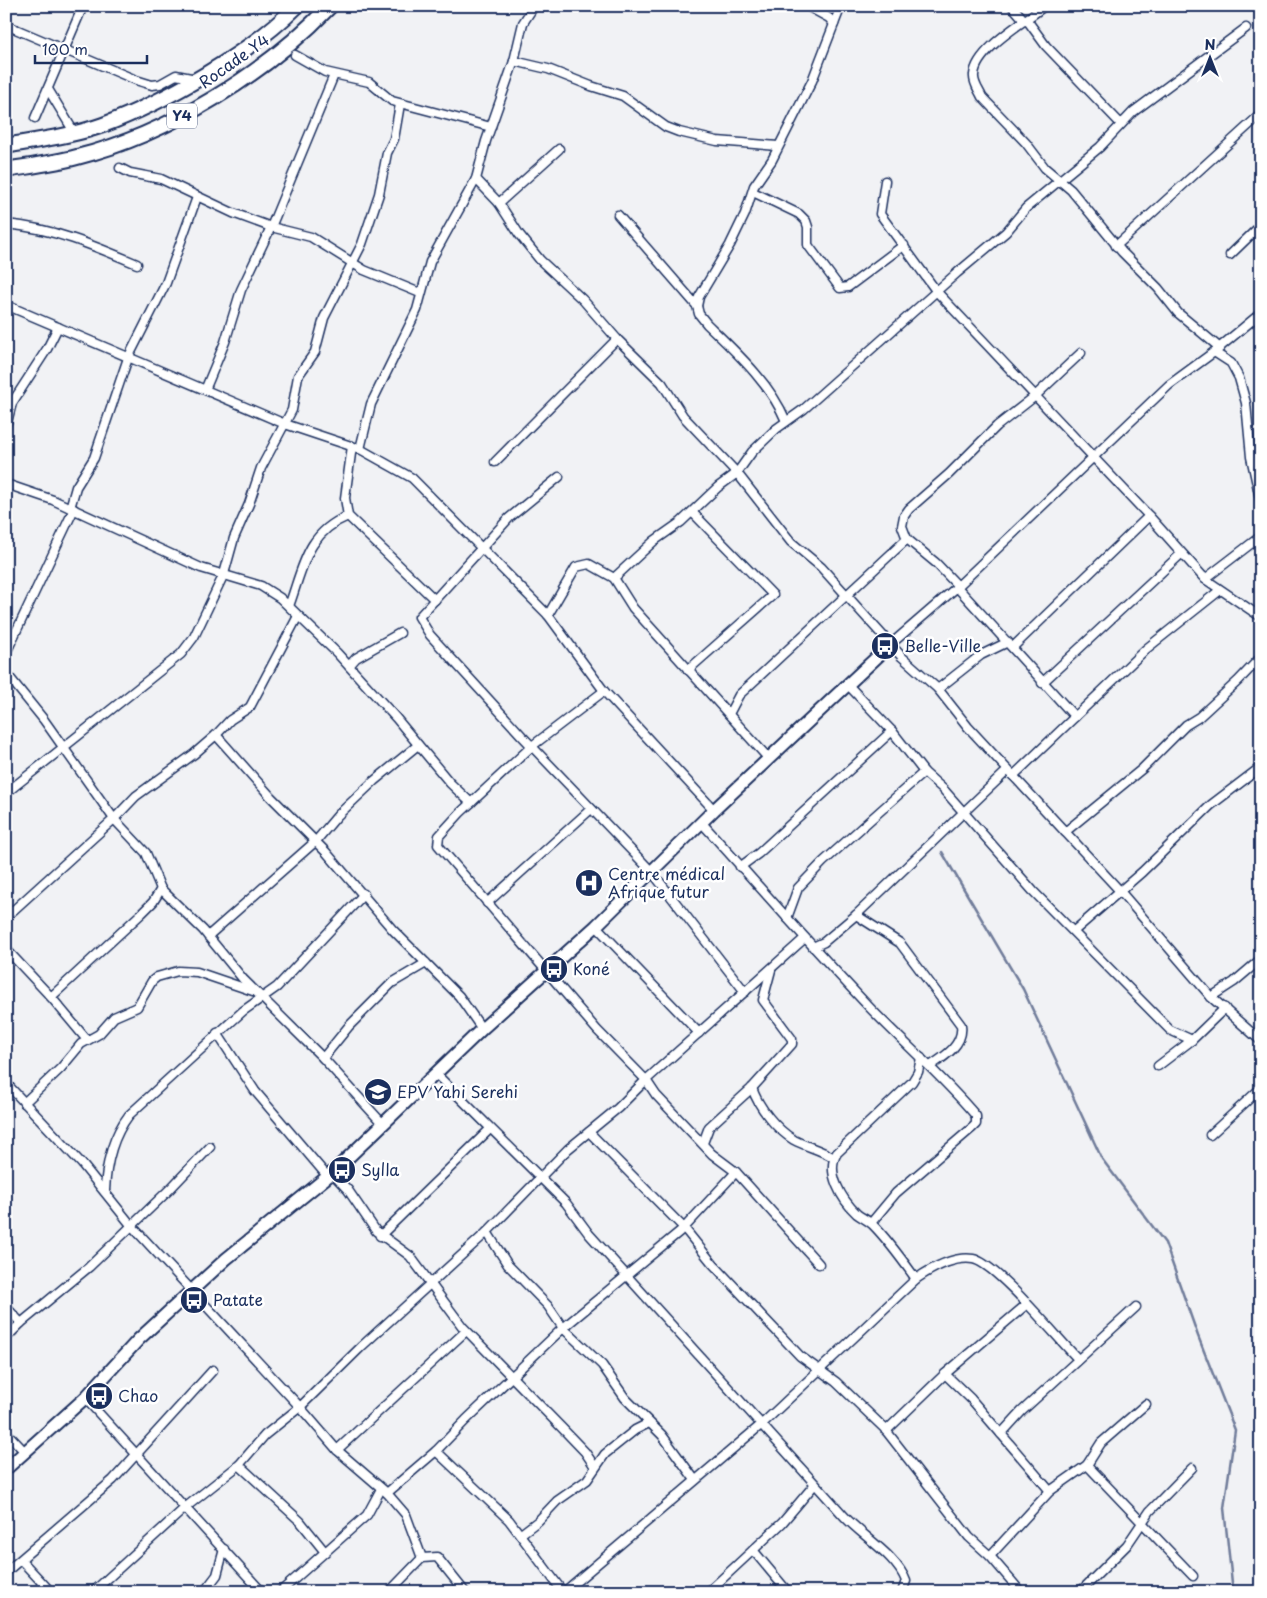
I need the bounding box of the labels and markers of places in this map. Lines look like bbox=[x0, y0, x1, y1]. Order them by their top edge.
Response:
bus stop icon: Belle-Ville bbox=[870, 631, 900, 661]
place label: Belle-Ville bbox=[904, 633, 981, 657]
place label: Centre médical Afrique futur bbox=[608, 861, 725, 903]
hospital icon: Centre médical Afrique futur bbox=[574, 868, 604, 898]
bus stop icon: Koné bbox=[539, 954, 569, 984]
place label: Koné bbox=[573, 956, 610, 980]
school or university icon: EPV Yahi Serehi bbox=[363, 1077, 393, 1107]
place label: EPV Yahi Serehi bbox=[397, 1079, 518, 1103]
bus stop icon: Sylla bbox=[327, 1155, 357, 1185]
place label: Sylla bbox=[361, 1157, 399, 1181]
bus stop icon: Patate bbox=[179, 1285, 209, 1315]
place label: Patate bbox=[213, 1287, 263, 1311]
bus stop icon: Chao bbox=[84, 1381, 114, 1411]
place label: Chao bbox=[118, 1383, 158, 1407]

